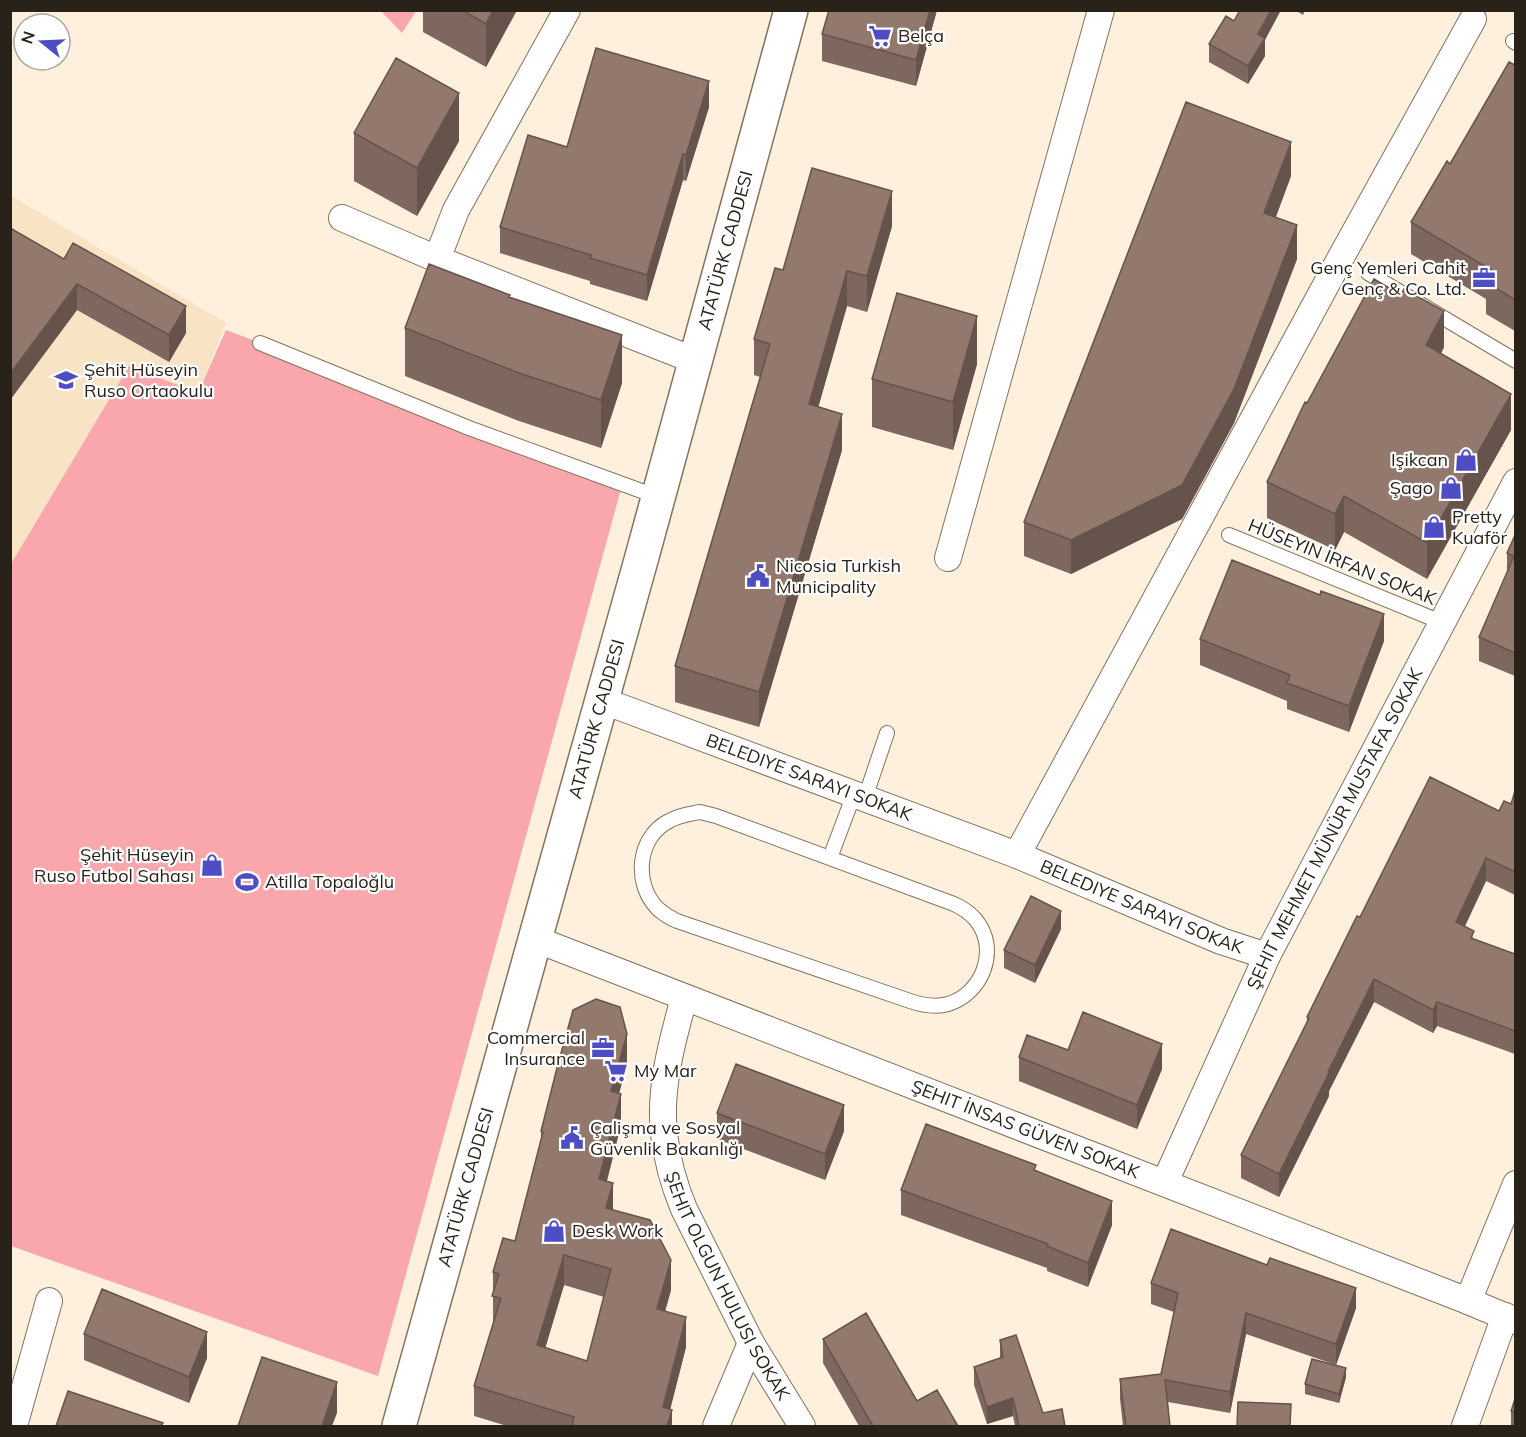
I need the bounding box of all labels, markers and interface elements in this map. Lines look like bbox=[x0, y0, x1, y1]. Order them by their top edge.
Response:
north arrow bbox=[12, 12, 72, 72]
supermarket icon: Belça bbox=[867, 23, 893, 49]
place label: Belça bbox=[898, 24, 944, 47]
text: N bbox=[16, 29, 39, 46]
street label: ATATÜRK CADDESI bbox=[692, 168, 758, 333]
place label: Genç Yemleri Cahit Genç & Co. Ltd. bbox=[1310, 256, 1466, 300]
office icon: Genç Yemleri Cahit Genç & Co. Ltd. bbox=[1471, 265, 1497, 291]
place label: Şehit Hüseyin Ruso Ortaokulu bbox=[84, 358, 213, 402]
school or university icon: Şehit Hüseyin Ruso Ortaokulu bbox=[53, 367, 79, 393]
shop icon: Işikcan bbox=[1453, 447, 1479, 473]
place label: Işikcan bbox=[1391, 448, 1448, 471]
shop icon: Şago bbox=[1438, 475, 1464, 501]
place label: Şago bbox=[1390, 476, 1433, 499]
place label: Pretty Kuaför bbox=[1452, 505, 1508, 549]
street label: HÜSEYIN İRFAN SOKAK bbox=[1245, 513, 1440, 610]
shop icon: Pretty Kuaför bbox=[1421, 514, 1447, 540]
place label: Nicosia Turkish Municipality bbox=[776, 554, 901, 598]
public building icon: Nicosia Turkish Municipality bbox=[745, 563, 771, 589]
street label: ATATÜRK CADDESI bbox=[563, 637, 629, 801]
street label: ŞEHIT MEHMET MÜNÜR MUSTAFA SOKAK bbox=[1241, 663, 1428, 993]
street label: BELEDIYE SARAYI SOKAK bbox=[703, 728, 916, 826]
place label: Şehit Hüseyin Ruso Futbol Sahası bbox=[34, 843, 194, 887]
shop icon: Şehit Hüseyin Ruso Futbol Sahası bbox=[199, 852, 225, 878]
street label: BELEDIYE SARAYI SOKAK bbox=[1037, 854, 1247, 959]
sports icon: Atilla Topaloğlu bbox=[234, 869, 260, 895]
place label: Atilla Topaloğlu bbox=[265, 870, 394, 893]
place label: Commercial Insurance bbox=[487, 1026, 585, 1070]
office icon: Commercial Insurance bbox=[590, 1035, 616, 1061]
supermarket icon: My Mar bbox=[603, 1058, 629, 1084]
place label: My Mar bbox=[634, 1059, 697, 1082]
street label: ŞEHIT İNSAS GÜVEN SOKAK bbox=[908, 1074, 1143, 1183]
street label: ATATÜRK CADDESI bbox=[432, 1105, 498, 1269]
place label: Çalişma ve Sosyal Güvenlik Bakanlığı bbox=[590, 1116, 743, 1160]
public building icon: Çalişma ve Sosyal Güvenlik Bakanlığı bbox=[559, 1125, 585, 1151]
street label: ŞEHIT OLGUN HULUSI SOKAK bbox=[661, 1169, 796, 1405]
shop icon: Desk Work bbox=[541, 1218, 567, 1244]
place label: Desk Work bbox=[572, 1219, 664, 1242]

